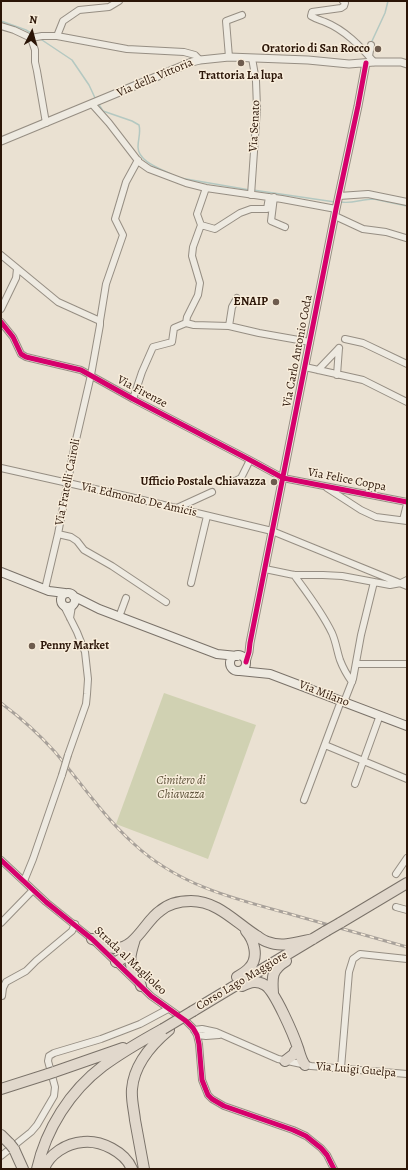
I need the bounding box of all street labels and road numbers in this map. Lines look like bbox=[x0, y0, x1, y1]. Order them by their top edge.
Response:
street label: Via della Vittoria bbox=[115, 55, 195, 101]
street label: Via Senato bbox=[246, 100, 264, 152]
street label: Via Carlo Antonio Coda bbox=[280, 294, 316, 408]
street label: Via Firenze bbox=[114, 373, 170, 411]
street label: Via Fratelli Cairoli bbox=[53, 437, 83, 527]
street label: Via Felice Coppa bbox=[307, 465, 387, 495]
street label: Via Edmondo De Amicis bbox=[80, 480, 198, 520]
street label: Via Milano bbox=[297, 678, 351, 710]
street label: Strada al Maglioleo bbox=[91, 924, 169, 998]
street label: Corso Lago Maggiore bbox=[194, 948, 290, 1014]
street label: Via Luigi Guelpa bbox=[315, 1059, 397, 1081]

